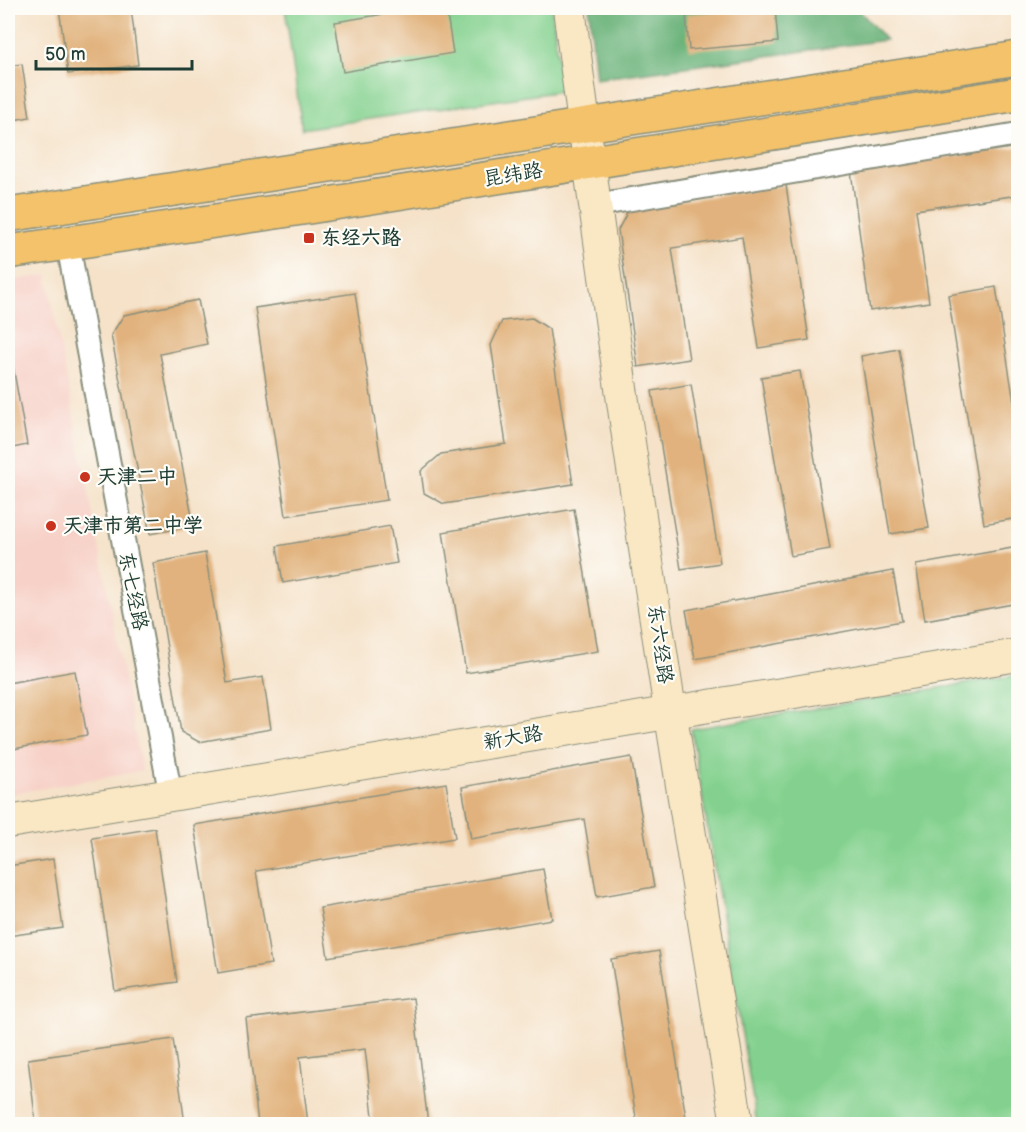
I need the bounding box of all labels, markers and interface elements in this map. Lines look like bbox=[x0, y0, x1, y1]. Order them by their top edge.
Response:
scale bar bbox=[36, 33, 192, 71]
text: 50 m bbox=[45, 44, 86, 65]
street label: 昆纬路 bbox=[481, 158, 545, 192]
place label: 东经六路 bbox=[321, 226, 401, 250]
marker: 东经六路 bbox=[302, 231, 316, 245]
place label: 天津二中 bbox=[97, 465, 177, 489]
marker: 天津二中 bbox=[78, 470, 92, 484]
place label: 天津市第二中学 bbox=[63, 514, 203, 538]
marker: 天津市第二中学 bbox=[44, 519, 58, 533]
street label: 东七经路 bbox=[114, 549, 153, 634]
street label: 东六经路 bbox=[643, 603, 678, 686]
street label: 新大路 bbox=[481, 721, 546, 755]

